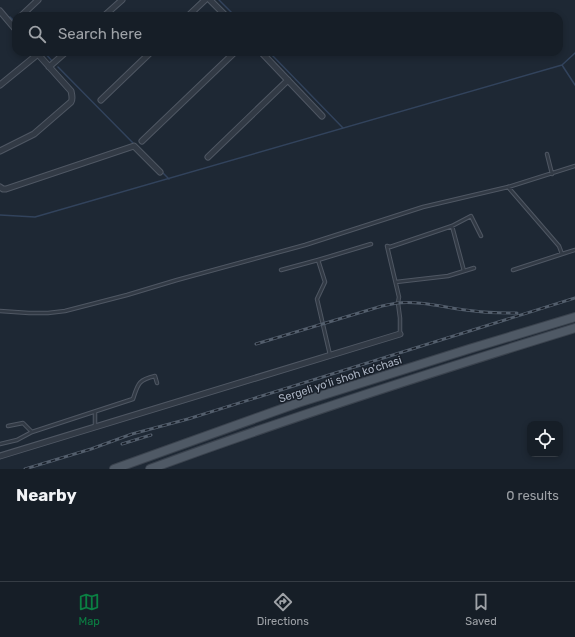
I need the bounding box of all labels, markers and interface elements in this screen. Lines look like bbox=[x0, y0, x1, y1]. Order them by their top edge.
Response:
search box bbox=[12, 12, 563, 56]
icon: search bbox=[26, 23, 48, 45]
text: Search here bbox=[58, 25, 142, 43]
street label: Sergeli yo‘li shoh ko‘chasi bbox=[277, 353, 403, 406]
map controls bbox=[527, 421, 563, 457]
button: locate bbox=[527, 421, 563, 457]
text: Nearby bbox=[16, 485, 77, 505]
text: 0 results bbox=[506, 488, 559, 503]
tab: Map bbox=[78, 591, 100, 628]
tab: Directions bbox=[257, 591, 309, 628]
tab: Saved bbox=[465, 591, 497, 628]

